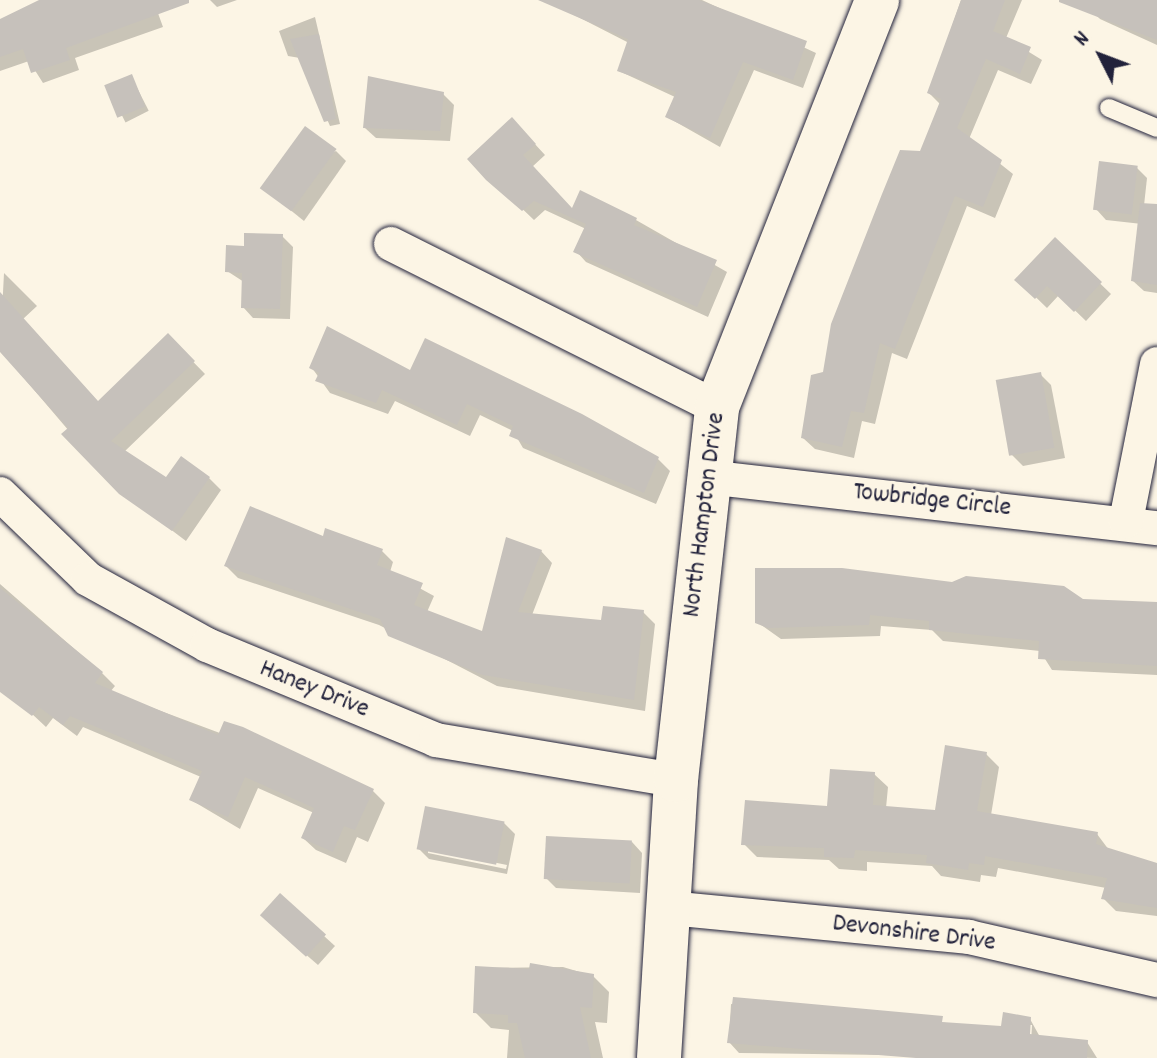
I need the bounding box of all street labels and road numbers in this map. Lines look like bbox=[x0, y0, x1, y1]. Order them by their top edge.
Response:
street label: North Hampton Drive bbox=[677, 411, 733, 619]
street label: Towbridge Circle bbox=[852, 477, 1012, 525]
street label: Haney Drive bbox=[255, 654, 373, 726]
street label: Devonshire Drive bbox=[831, 909, 997, 959]

